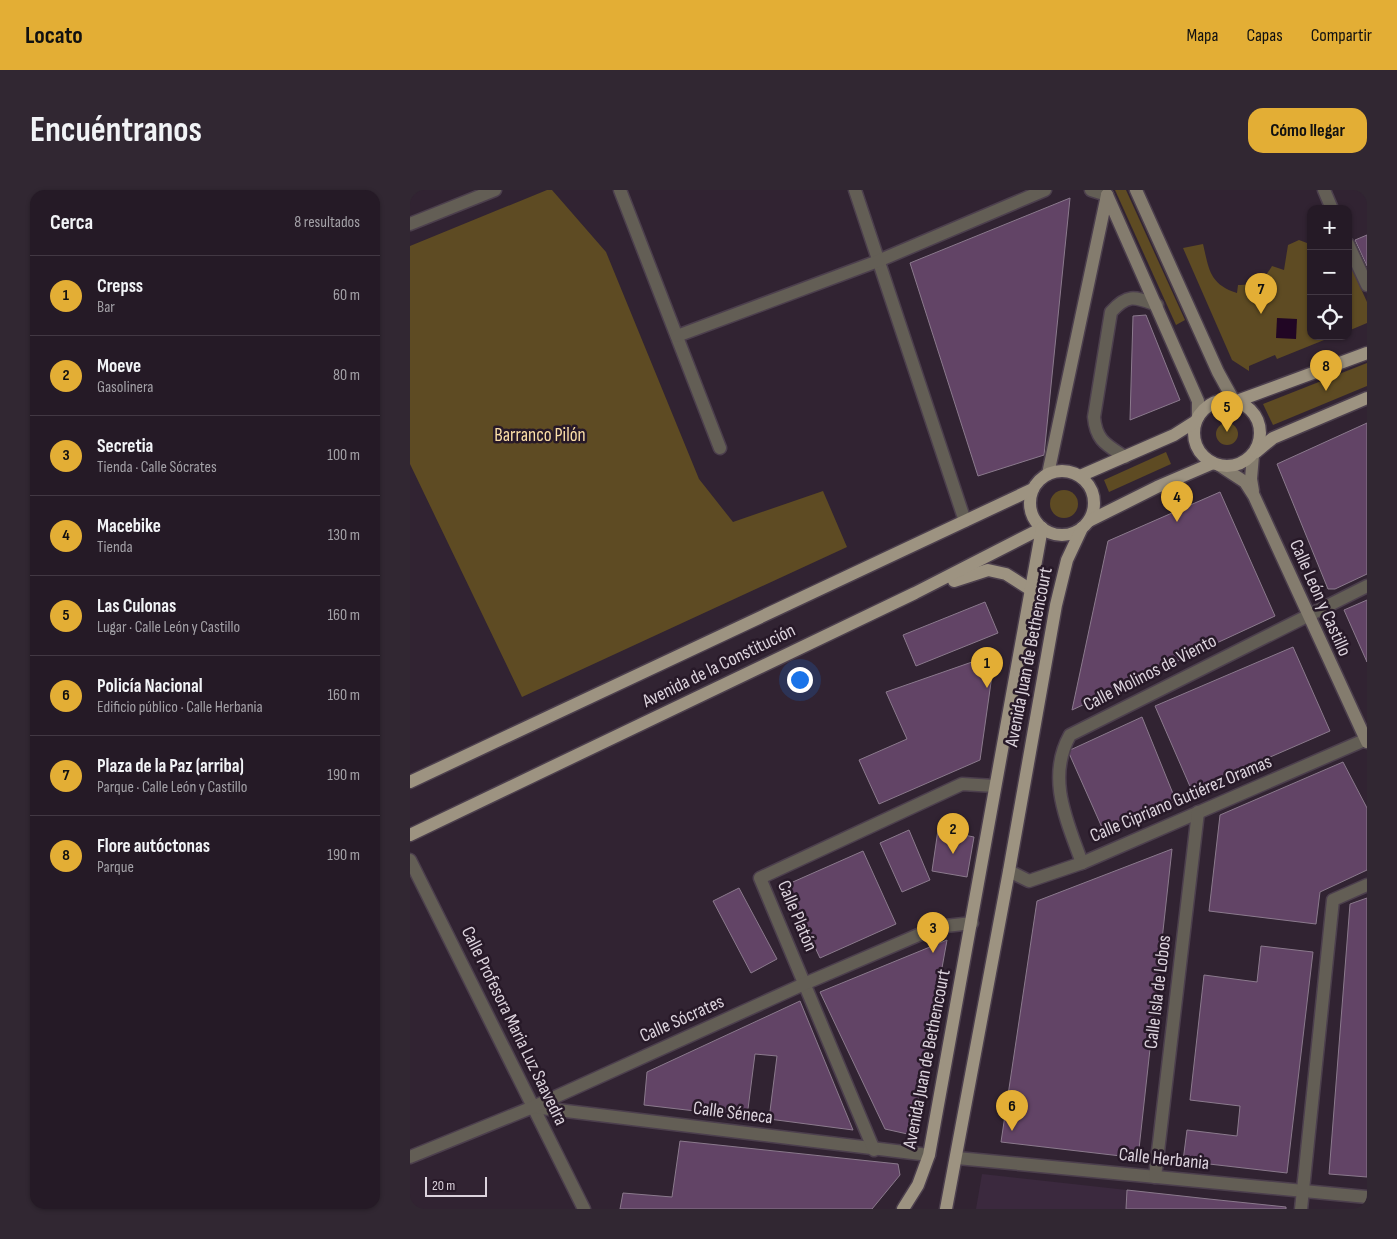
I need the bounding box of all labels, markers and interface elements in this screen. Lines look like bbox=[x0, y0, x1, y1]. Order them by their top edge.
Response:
text: Locato bbox=[25, 21, 83, 50]
text: Mapa bbox=[1186, 25, 1218, 46]
text: Capas bbox=[1246, 25, 1283, 46]
text: Compartir bbox=[1311, 25, 1372, 46]
button: Cómo llegar bbox=[1248, 108, 1367, 153]
text: Encuéntranos bbox=[30, 109, 202, 152]
map controls bbox=[1307, 205, 1352, 340]
button: + bbox=[1307, 205, 1352, 250]
text: Cerca bbox=[50, 210, 93, 235]
text: 8 resultados bbox=[294, 213, 360, 232]
button: − bbox=[1307, 250, 1352, 295]
pin: 7 bbox=[1245, 273, 1277, 314]
text: Crepss bbox=[97, 275, 143, 298]
text: 1 bbox=[63, 286, 69, 305]
text: 60 m bbox=[333, 286, 360, 305]
button: locate bbox=[1307, 295, 1352, 340]
text: Bar bbox=[97, 298, 115, 317]
pin: 8 bbox=[1310, 350, 1342, 391]
text: Moeve bbox=[97, 355, 141, 378]
text: 2 bbox=[62, 366, 70, 385]
text: 80 m bbox=[333, 366, 360, 385]
text: Gasolinera bbox=[97, 378, 154, 397]
pin: 5 bbox=[1211, 391, 1243, 432]
park label: Barranco Pilón bbox=[494, 424, 586, 447]
text: Secretia bbox=[97, 435, 153, 458]
text: 3 bbox=[62, 446, 70, 465]
text: 100 m bbox=[327, 446, 360, 465]
text: Tienda · Calle Sócrates bbox=[97, 458, 217, 477]
pin: 4 bbox=[1161, 481, 1193, 522]
text: Macebike bbox=[97, 515, 161, 538]
text: 4 bbox=[62, 526, 70, 545]
text: 130 m bbox=[328, 526, 360, 545]
street label: Calle León y Castillo bbox=[1284, 536, 1356, 660]
text: Tienda bbox=[97, 538, 133, 557]
street label: Avenida Juan de Bethencourt bbox=[1000, 565, 1058, 750]
text: Las Culonas bbox=[97, 595, 176, 618]
text: 5 bbox=[62, 606, 70, 625]
text: 160 m bbox=[327, 606, 360, 625]
text: Lugar · Calle León y Castillo bbox=[97, 618, 240, 637]
street label: Avenida de la Constitución bbox=[638, 619, 799, 713]
street label: Calle Molinos de Viento bbox=[1079, 629, 1221, 717]
pin: 1 bbox=[971, 647, 1003, 688]
your location bbox=[787, 667, 813, 693]
text: Policía Nacional bbox=[97, 675, 203, 698]
text: 6 bbox=[62, 686, 70, 705]
text: 160 m bbox=[327, 686, 360, 705]
text: Edificio público · Calle Herbania bbox=[97, 698, 263, 717]
street label: Calle Cipriano Gutiérez Oramas bbox=[1087, 750, 1275, 848]
text: Plaza de la Paz (arriba) bbox=[97, 755, 244, 778]
text: 7 bbox=[63, 766, 69, 785]
text: 190 m bbox=[327, 766, 360, 785]
text: Parque · Calle León y Castillo bbox=[97, 778, 247, 797]
pin: 2 bbox=[937, 813, 969, 854]
text: Flore autóctonas bbox=[97, 835, 210, 858]
text: 8 bbox=[62, 846, 70, 865]
text: 190 m bbox=[327, 846, 360, 865]
text: Parque bbox=[97, 858, 134, 877]
street label: Calle Platón bbox=[772, 877, 822, 955]
pin: 3 bbox=[917, 912, 949, 953]
street label: Calle Profesora Maria Luz Saavedra bbox=[456, 923, 572, 1129]
street label: Calle Isla de Lobos bbox=[1140, 934, 1176, 1050]
street label: Avenida Juan de Bethencourt bbox=[898, 967, 956, 1152]
street label: Calle Sócrates bbox=[636, 990, 728, 1048]
pin: 6 bbox=[996, 1090, 1028, 1131]
street label: Calle Séneca bbox=[692, 1097, 774, 1129]
street label: Calle Herbania bbox=[1118, 1143, 1210, 1175]
scale bar bbox=[425, 1174, 488, 1197]
text: 20 m bbox=[432, 1177, 455, 1194]

